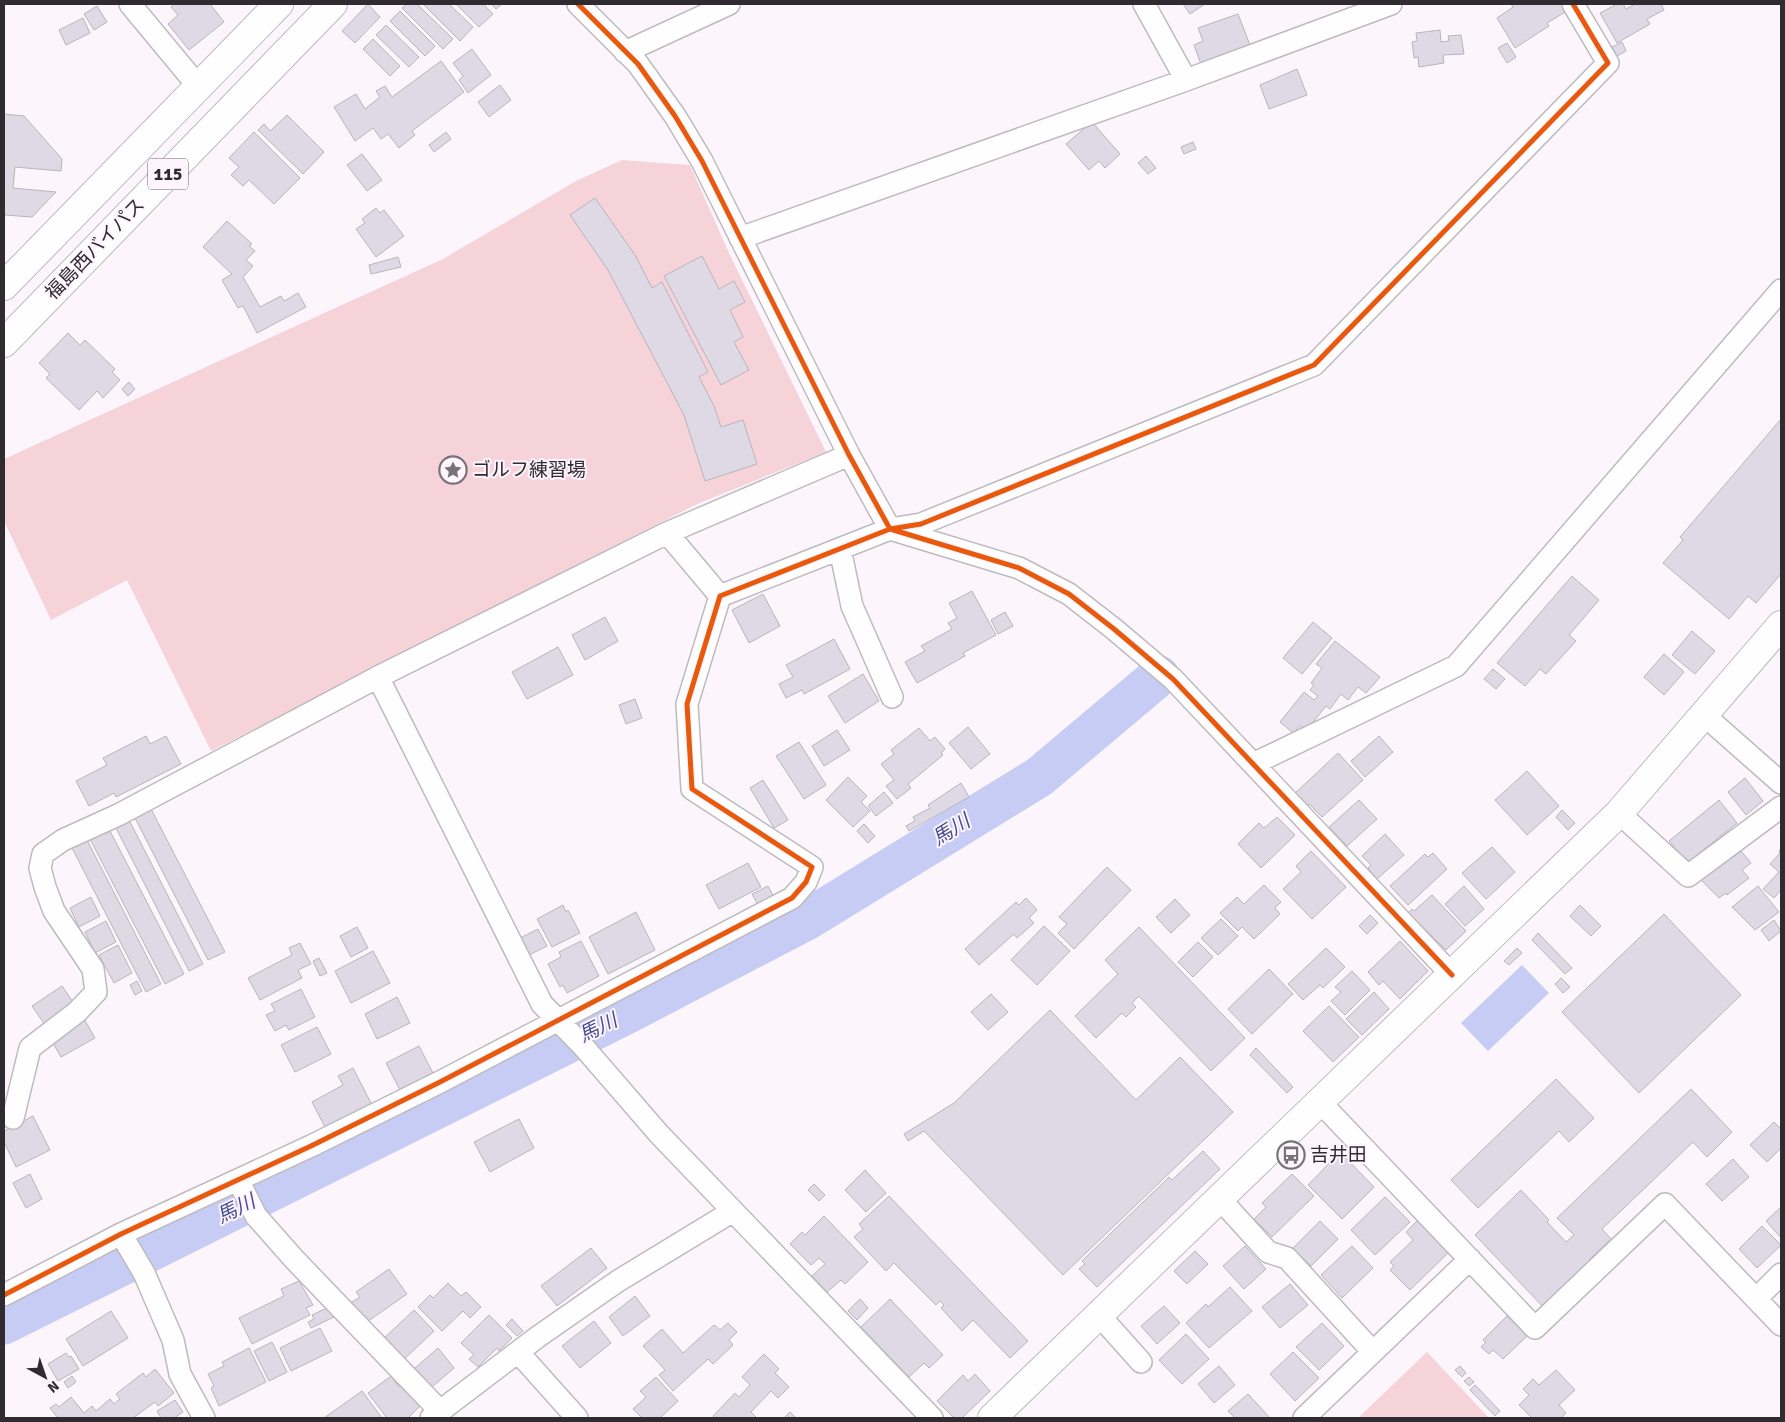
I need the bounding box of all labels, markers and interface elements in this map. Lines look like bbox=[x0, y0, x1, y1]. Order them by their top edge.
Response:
road number: 115 bbox=[148, 158, 188, 190]
street label: 福島西バイパス bbox=[40, 193, 150, 305]
place icon: ゴルフ練習場 bbox=[438, 455, 468, 485]
place label: ゴルフ練習場 bbox=[472, 458, 586, 482]
water label: 馬川 bbox=[927, 808, 976, 851]
water label: 馬川 bbox=[575, 1007, 623, 1048]
bus stop icon: 吉井田 bbox=[1276, 1140, 1306, 1170]
place label: 吉井田 bbox=[1310, 1143, 1367, 1167]
water label: 馬川 bbox=[213, 1188, 261, 1229]
north arrow bbox=[20, 1352, 70, 1402]
text: N bbox=[44, 1377, 62, 1396]

